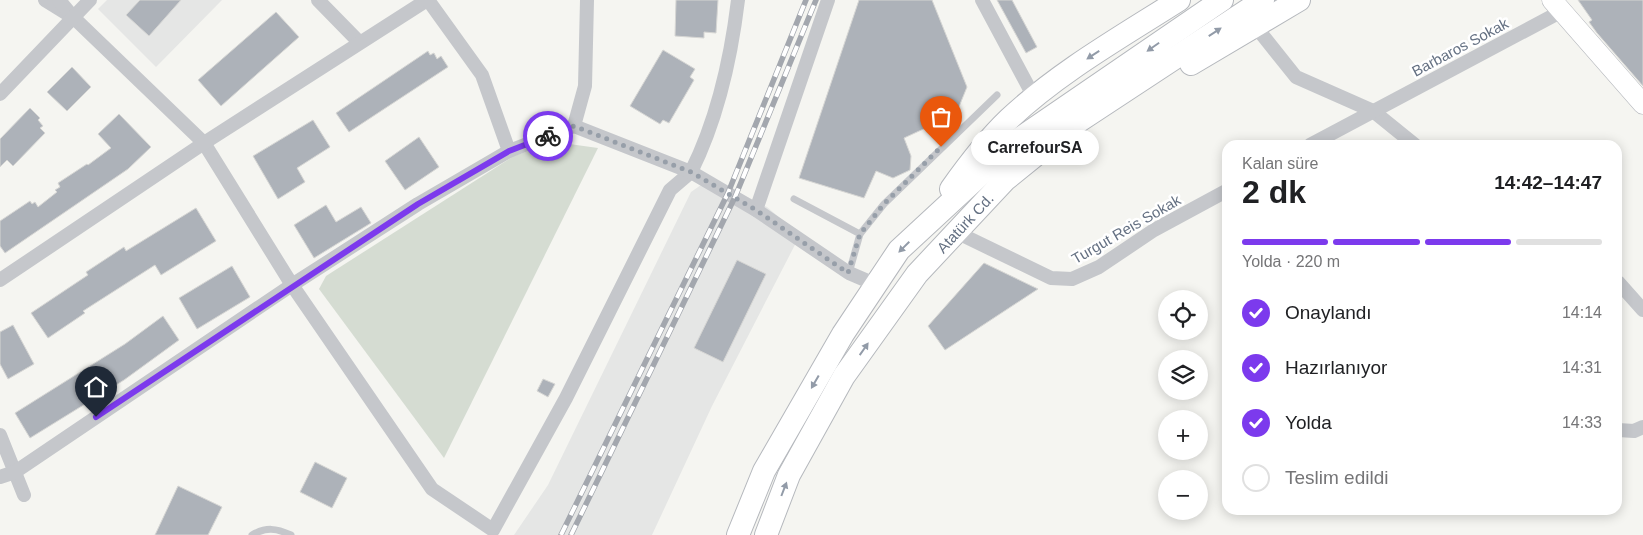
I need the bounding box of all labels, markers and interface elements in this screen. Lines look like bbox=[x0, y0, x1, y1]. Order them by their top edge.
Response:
street label: Barbaros Sokak bbox=[1409, 14, 1512, 80]
one-way arrow bbox=[1208, 27, 1221, 37]
one-way arrow bbox=[1146, 42, 1159, 52]
one-way arrow bbox=[1087, 50, 1100, 59]
pin bbox=[920, 96, 962, 147]
icon: bag bbox=[927, 103, 955, 131]
courier bbox=[523, 111, 573, 161]
icon: bike bbox=[534, 122, 562, 150]
callout: CarrefourSA bbox=[971, 130, 1098, 164]
text: CarrefourSA bbox=[987, 139, 1083, 156]
text: Kalan süre bbox=[1242, 155, 1319, 172]
text: 14:42–14:47 bbox=[1494, 172, 1602, 193]
text: 2 dk bbox=[1242, 174, 1306, 210]
street label: Atatürk Cd. bbox=[933, 190, 997, 256]
street label: Turgut Reis Sokak bbox=[1069, 191, 1184, 267]
one-way arrow bbox=[898, 240, 910, 252]
text: Yolda · 220 m bbox=[1242, 253, 1340, 270]
map controls bbox=[1158, 290, 1208, 520]
button: locate bbox=[1158, 290, 1208, 340]
icon: check bbox=[1242, 299, 1270, 327]
text: Onaylandı bbox=[1285, 302, 1372, 323]
text: 14:14 bbox=[1562, 304, 1602, 321]
one-way arrow bbox=[859, 342, 869, 356]
button: layers bbox=[1158, 350, 1208, 400]
icon: check bbox=[1242, 354, 1270, 382]
text: Hazırlanıyor bbox=[1285, 357, 1387, 378]
text: 14:31 bbox=[1562, 359, 1602, 376]
pin bbox=[75, 366, 117, 417]
icon: home bbox=[82, 373, 110, 401]
one-way arrow bbox=[811, 376, 820, 389]
icon: check bbox=[1242, 409, 1270, 437]
button: + bbox=[1158, 410, 1208, 460]
text: Yolda bbox=[1285, 412, 1332, 433]
text: 14:33 bbox=[1562, 414, 1602, 431]
text: Teslim edildi bbox=[1285, 467, 1388, 488]
button: − bbox=[1158, 470, 1208, 520]
one-way arrow bbox=[780, 482, 788, 497]

